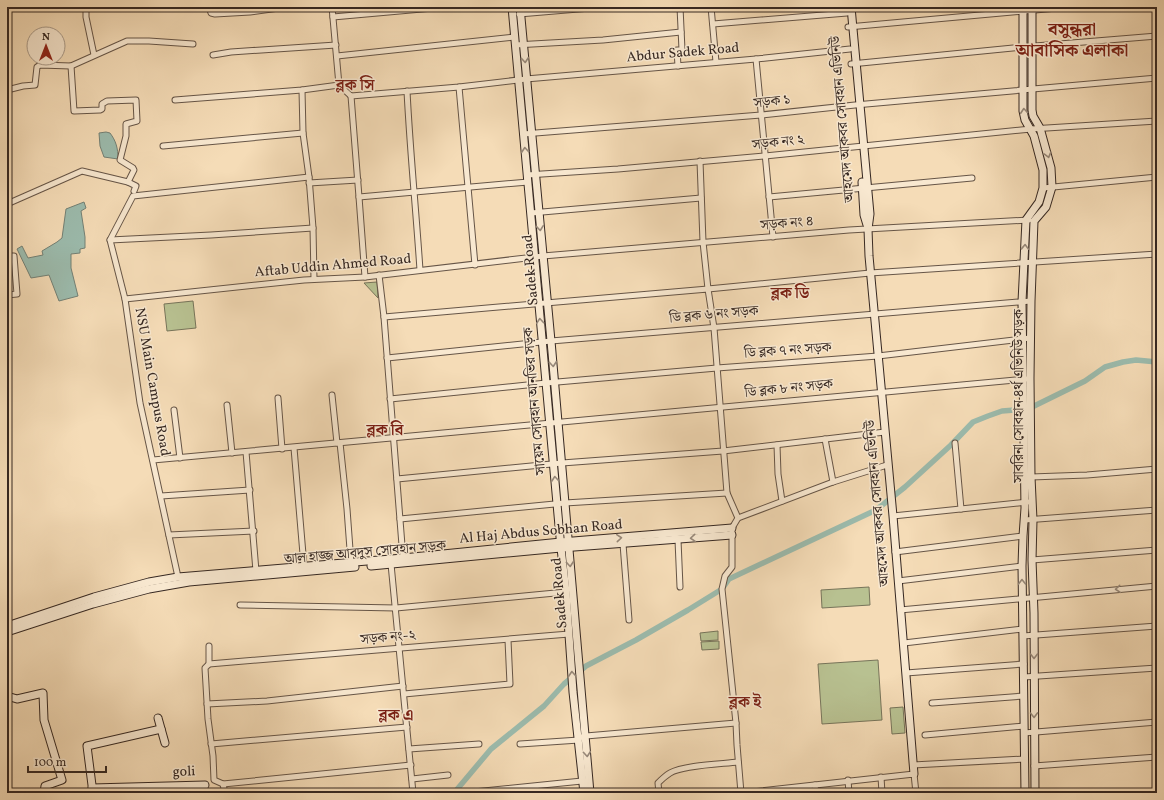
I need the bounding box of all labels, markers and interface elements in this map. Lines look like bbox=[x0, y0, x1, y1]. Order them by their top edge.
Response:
district label: বসুন্ধরা আবাসিক এলাকা bbox=[1014, 18, 1129, 64]
north arrow bbox=[26, 26, 66, 66]
text: N bbox=[42, 30, 50, 45]
street label: আহমেদ আকবর সোবহান এভিনিউ bbox=[825, 34, 860, 204]
street label: Abdur Sadek Road bbox=[626, 39, 740, 67]
one-way arrow bbox=[520, 57, 529, 63]
district label: ব্লক সি bbox=[335, 75, 376, 97]
street label: সড়ক ১ bbox=[752, 91, 791, 113]
one-way arrow bbox=[1020, 108, 1029, 115]
street label: সড়ক নং ২ bbox=[750, 131, 806, 155]
one-way arrow bbox=[520, 147, 529, 153]
one-way arrow bbox=[1043, 152, 1051, 158]
street label: সড়ক নং ৪ bbox=[759, 212, 814, 236]
one-way arrow bbox=[536, 225, 545, 231]
street label: Sadek Road bbox=[518, 234, 544, 306]
one-way arrow bbox=[1021, 244, 1030, 250]
street label: Aftab Uddin Ahmed Road bbox=[254, 250, 412, 282]
district label: ব্লক ডি bbox=[770, 283, 810, 305]
street label: ডি ব্লক ৬ নং সড়ক bbox=[668, 302, 761, 328]
street label: NSU Main Campus Road bbox=[130, 306, 174, 458]
street label: সাবরিনা সোবহান ৪র্থ এভিনিউ সড়ক bbox=[1009, 308, 1029, 484]
one-way arrow bbox=[536, 318, 545, 324]
street label: সায়েম সোবহান আনভির সড়ক bbox=[519, 325, 551, 477]
street label: ডি ব্লক ৭ নং সড়ক bbox=[743, 338, 834, 364]
one-way arrow bbox=[549, 361, 558, 367]
street label: ডি ব্লক ৮ নং সড়ক bbox=[743, 375, 835, 403]
street label: আহমেদ আকবর সোবহান এভিনিউ bbox=[860, 418, 895, 588]
district label: ব্লক বি bbox=[365, 420, 405, 442]
one-way arrow bbox=[550, 476, 559, 482]
street label: Al Haj Abdus Sobhan Road bbox=[459, 515, 624, 549]
one-way arrow bbox=[616, 533, 622, 542]
one-way arrow bbox=[690, 534, 696, 543]
street label: আল হাজ্জ আবদুস সোবহান সড়ক bbox=[282, 536, 448, 570]
street label: Sadek Road bbox=[547, 557, 573, 629]
one-way arrow bbox=[566, 561, 575, 567]
one-way arrow bbox=[1018, 579, 1026, 585]
one-way arrow bbox=[1115, 585, 1121, 594]
street label: সড়ক নং-২ bbox=[359, 626, 417, 650]
one-way arrow bbox=[1030, 653, 1038, 659]
one-way arrow bbox=[567, 671, 576, 677]
district label: ব্লক ই bbox=[728, 692, 762, 714]
district label: ব্লক এ bbox=[377, 705, 414, 727]
one-way arrow bbox=[1030, 712, 1038, 718]
scale bar bbox=[28, 748, 106, 774]
one-way arrow bbox=[582, 751, 591, 757]
text: 100 m bbox=[34, 755, 67, 771]
street label: goli bbox=[172, 762, 196, 782]

